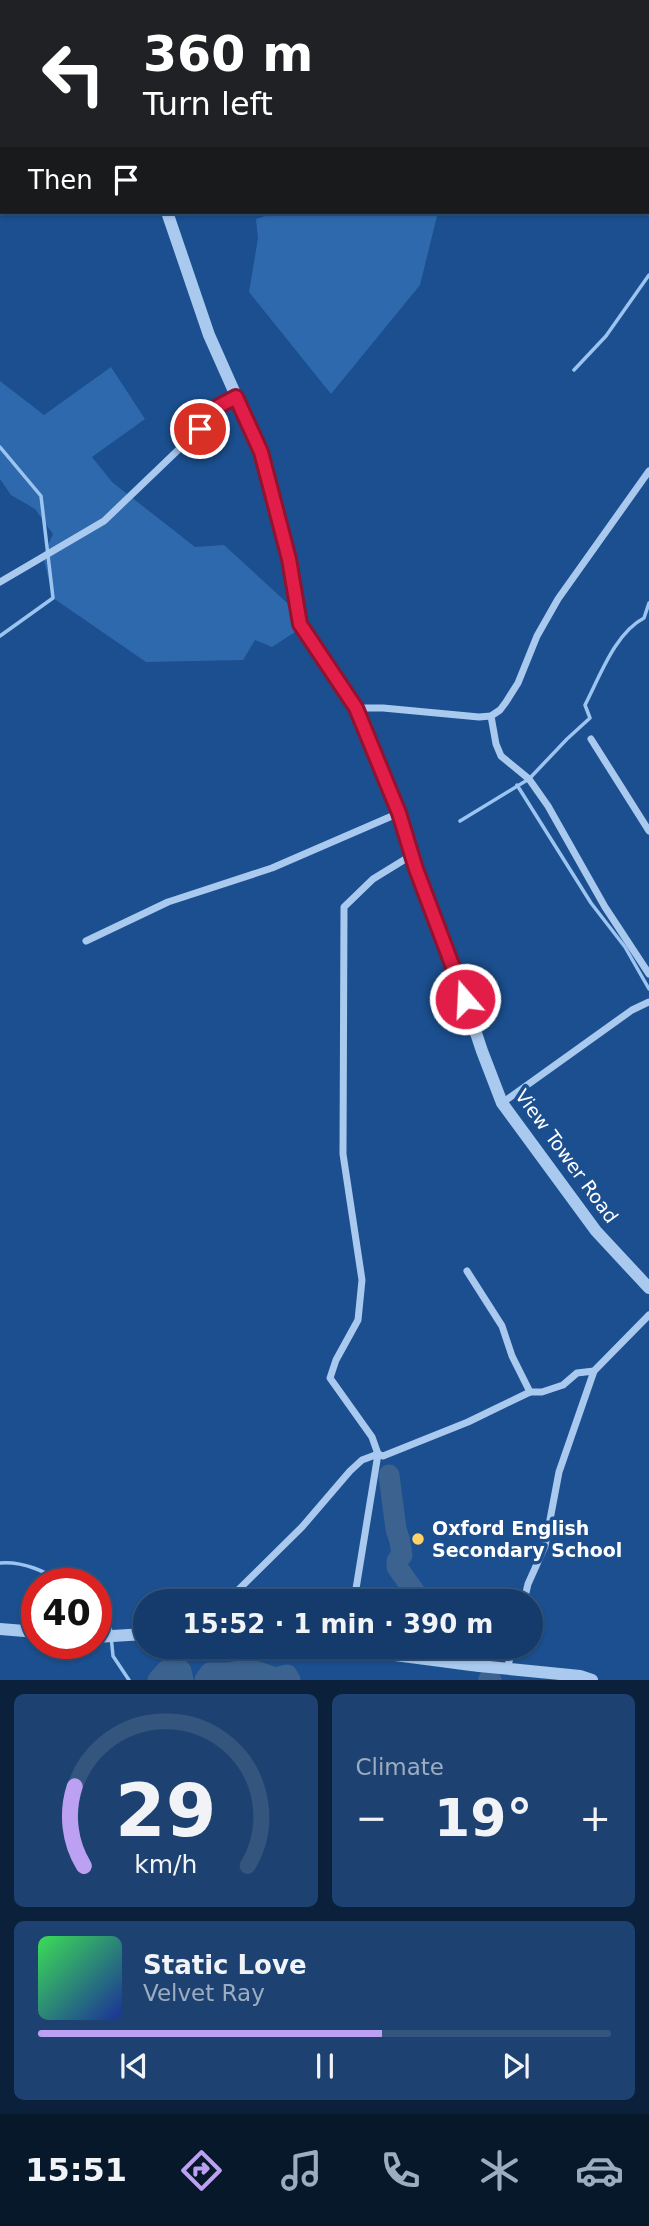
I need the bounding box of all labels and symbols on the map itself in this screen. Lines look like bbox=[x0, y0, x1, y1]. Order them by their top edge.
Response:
pin bbox=[170, 399, 230, 459]
position arrow bbox=[428, 962, 502, 1036]
street label: View Tower Road bbox=[511, 1085, 623, 1227]
place label: Oxford English Secondary School bbox=[432, 1517, 622, 1561]
marker: Oxford English Secondary School bbox=[410, 1531, 426, 1547]
speed limit sign: 40 bbox=[21, 1568, 112, 1659]

